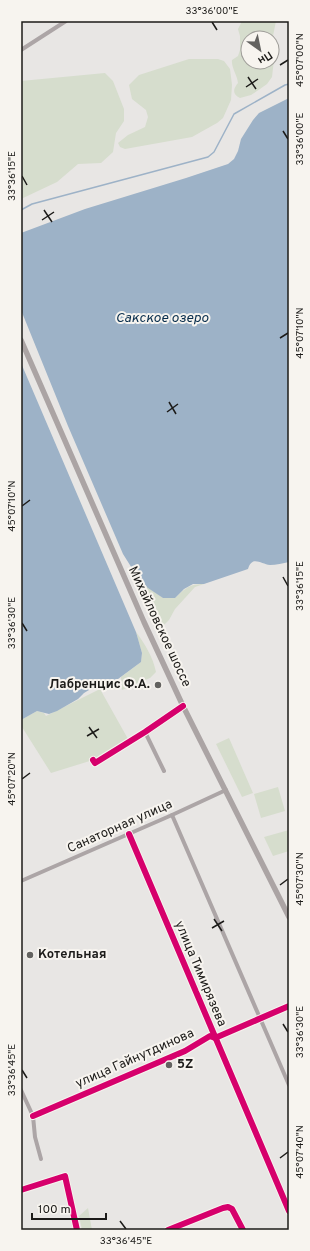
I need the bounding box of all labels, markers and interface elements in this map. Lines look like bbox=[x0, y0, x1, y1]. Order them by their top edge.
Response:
text: 33°36'00"E bbox=[185, 5, 239, 18]
north arrow bbox=[240, 30, 280, 70]
text: 45°07'00"N bbox=[294, 33, 307, 87]
text: Пн bbox=[255, 48, 275, 67]
text: 33°36'00"E bbox=[294, 112, 307, 166]
text: 33°36'15"E bbox=[6, 151, 19, 201]
text: 45°07'10"N bbox=[294, 307, 307, 359]
water label: Сакское озеро bbox=[115, 310, 209, 327]
text: 45°07'10"N bbox=[6, 480, 19, 532]
text: 33°36'15"E bbox=[294, 561, 307, 611]
street label: Михайловское шоссе bbox=[124, 564, 194, 690]
text: 33°36'30"E bbox=[6, 597, 19, 649]
place label: Лабренцис Ф.А. bbox=[49, 677, 150, 693]
marker: Лабренцис Ф.А. bbox=[153, 680, 163, 690]
text: 45°07'20"N bbox=[6, 752, 19, 806]
street label: Санаторная улица bbox=[65, 797, 175, 857]
text: 45°07'30"N bbox=[294, 852, 307, 906]
street label: улица Тимирязева bbox=[170, 919, 230, 1029]
place label: Котельная bbox=[38, 947, 106, 963]
marker: Котельная bbox=[25, 950, 35, 960]
text: 33°36'30"E bbox=[294, 1006, 307, 1058]
street label: улица Гайнутдинова bbox=[73, 1026, 197, 1092]
text: 33°36'45"E bbox=[6, 1044, 19, 1096]
place label: 5Z bbox=[177, 1057, 193, 1073]
marker: 5Z bbox=[164, 1060, 174, 1070]
text: 45°07'40"N bbox=[294, 1125, 307, 1179]
scale bar bbox=[32, 1195, 106, 1221]
text: 100 m bbox=[38, 1202, 71, 1218]
text: 33°36'45"E bbox=[100, 1235, 152, 1248]

